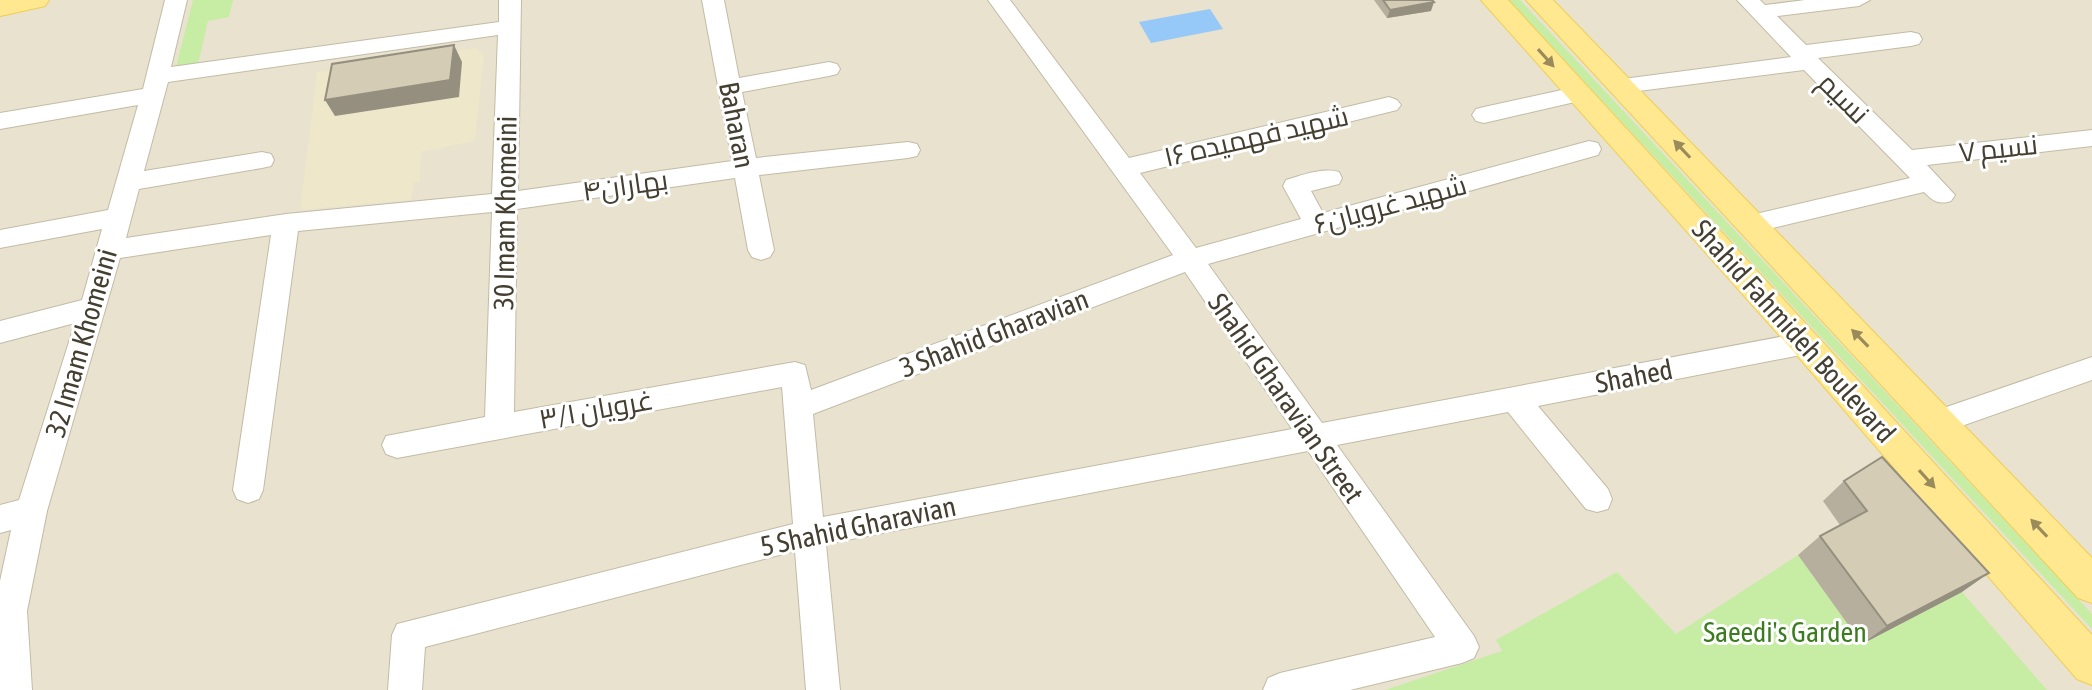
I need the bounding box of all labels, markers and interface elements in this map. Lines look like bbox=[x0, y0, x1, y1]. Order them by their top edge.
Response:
one-way arrow bbox=[1537, 48, 1555, 67]
street label: نسیم bbox=[1809, 66, 1876, 133]
street label: Baharan bbox=[713, 79, 761, 171]
street label: شهید فهمیده ۱۶ bbox=[1161, 99, 1352, 174]
street label: 30 Imam Khomeini bbox=[487, 116, 523, 310]
street label: نسیم ۷ bbox=[1957, 128, 2040, 172]
one-way arrow bbox=[1674, 140, 1692, 159]
street label: بهاران۴ bbox=[580, 163, 670, 208]
street label: شهید غرویان۶ bbox=[1310, 168, 1470, 241]
street label: Shahid Fahmideh Boulevard bbox=[1686, 213, 1902, 449]
street label: 32 Imam Khomeini bbox=[39, 245, 123, 441]
street label: 3 Shahid Gharavian bbox=[895, 282, 1093, 384]
street label: Shahid Gharavian Street bbox=[1202, 287, 1370, 509]
one-way arrow bbox=[1852, 329, 1870, 348]
street label: Shahed bbox=[1593, 353, 1675, 399]
street label: غرویان ۳/۱ bbox=[536, 383, 656, 436]
one-way arrow bbox=[1918, 469, 1935, 489]
street label: 5 Shahid Gharavian bbox=[757, 490, 959, 562]
one-way arrow bbox=[2030, 518, 2048, 537]
park label: Saeedi's Garden bbox=[1703, 616, 1867, 648]

